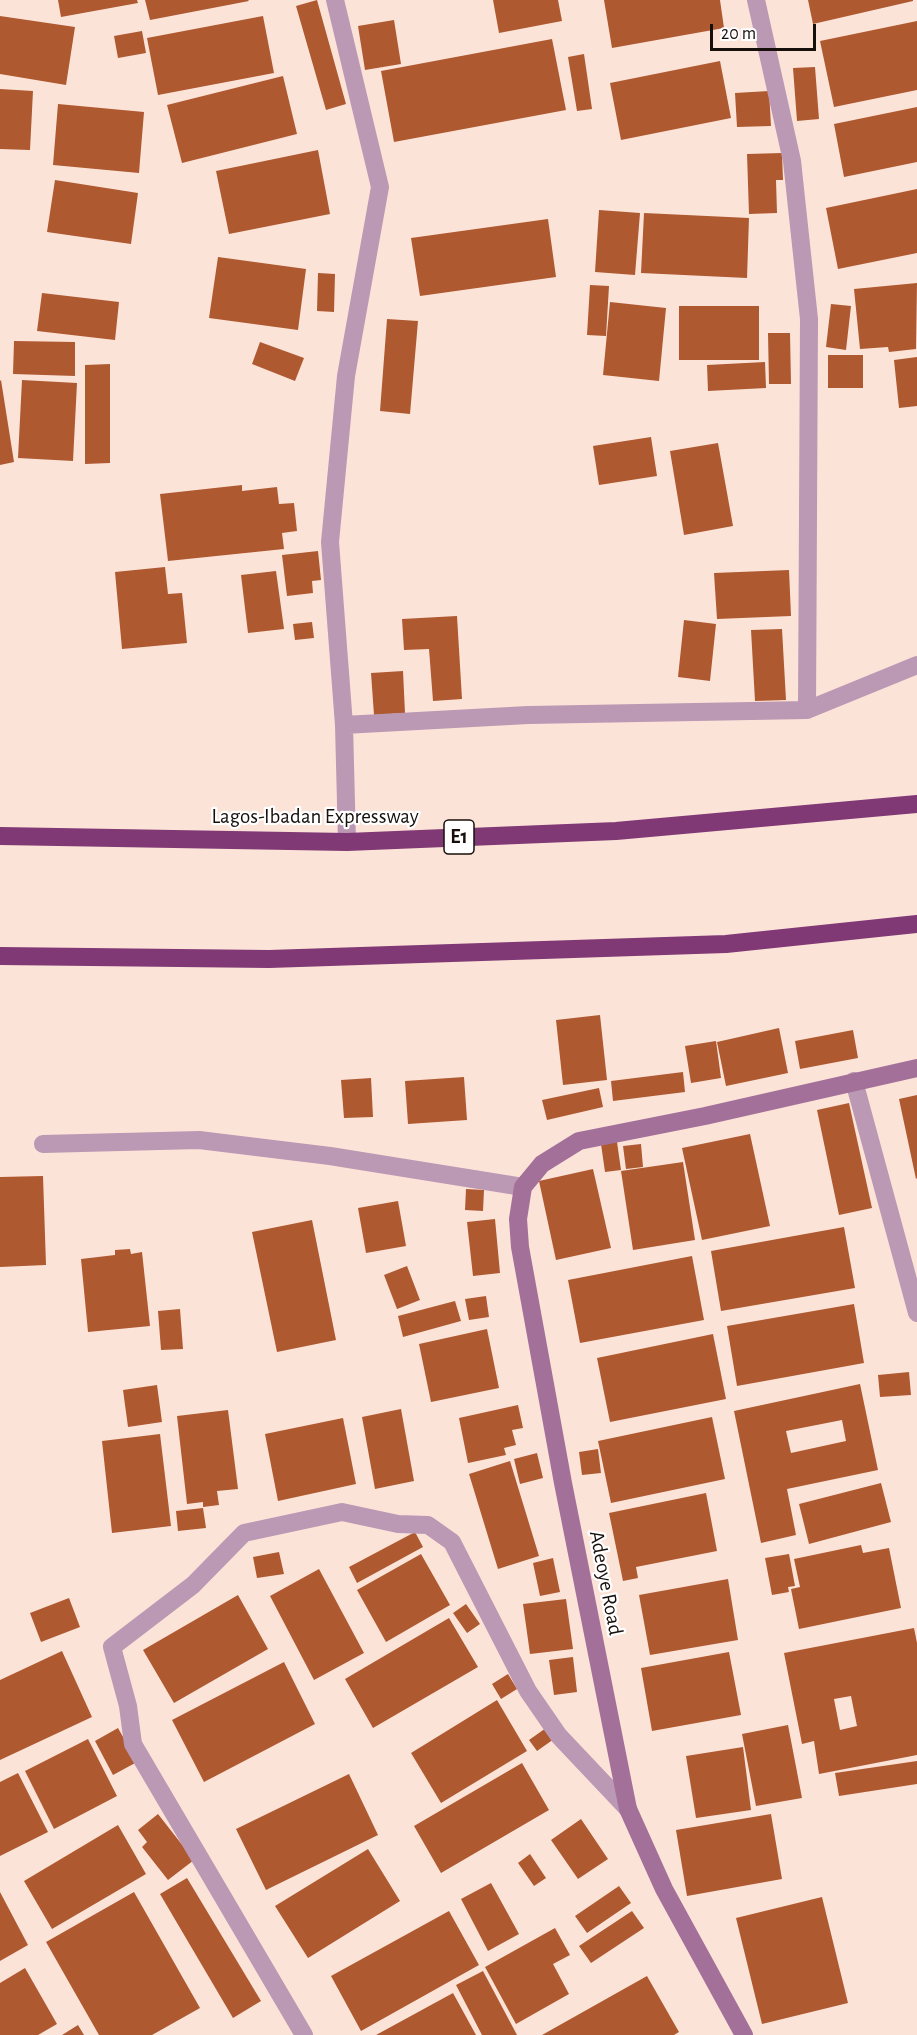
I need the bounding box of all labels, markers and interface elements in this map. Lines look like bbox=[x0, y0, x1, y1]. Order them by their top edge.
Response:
scale bar bbox=[713, 12, 820, 50]
text: 20 m bbox=[721, 25, 756, 43]
street label: Lagos-Ibadan Expressway bbox=[211, 804, 419, 830]
road number: E1 bbox=[444, 820, 474, 854]
street label: Adeoye Road bbox=[584, 1529, 628, 1637]

